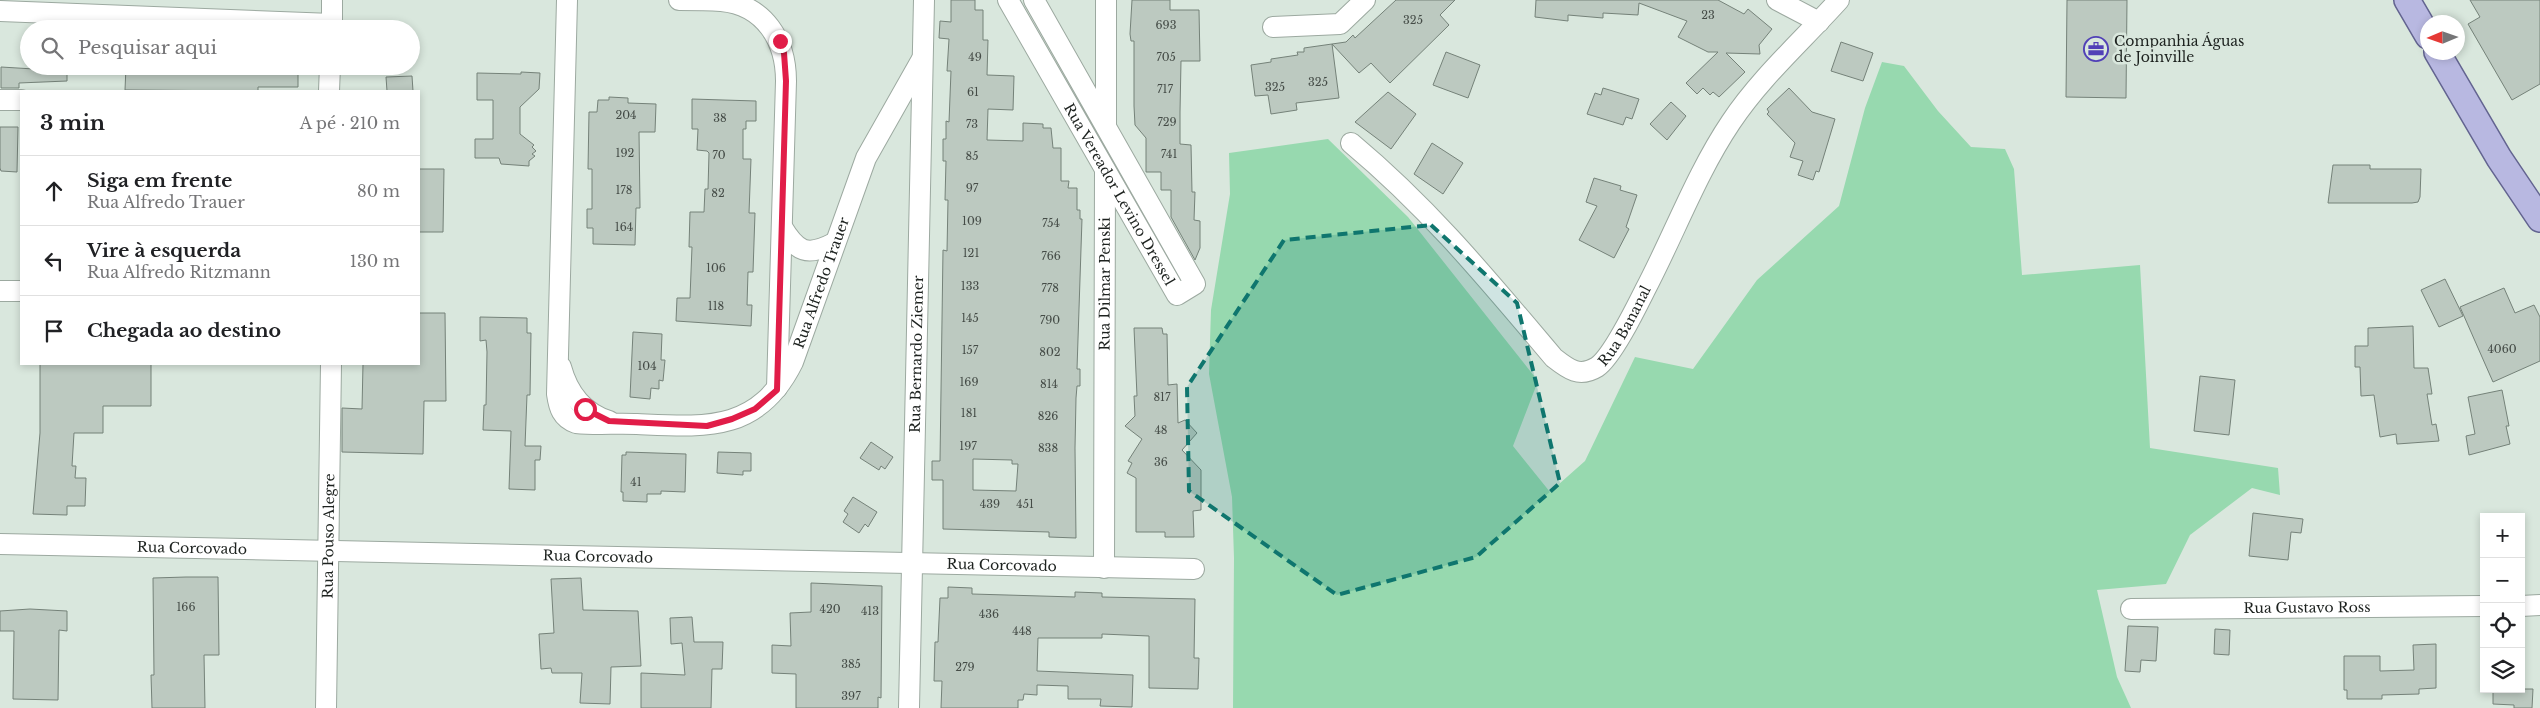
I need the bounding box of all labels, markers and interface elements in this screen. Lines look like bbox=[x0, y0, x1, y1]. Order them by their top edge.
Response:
house number: 23 bbox=[1701, 8, 1715, 22]
house number: 325 bbox=[1403, 13, 1423, 27]
north arrow bbox=[2420, 15, 2465, 60]
house number: 693 bbox=[1156, 18, 1177, 32]
search box bbox=[20, 20, 420, 75]
route end bbox=[769, 30, 792, 53]
place label: Companhia Águas de Joinville bbox=[2114, 32, 2244, 66]
icon: search bbox=[38, 34, 66, 62]
text: Pesquisar aqui bbox=[78, 36, 217, 59]
office icon: Companhia Águas de Joinville bbox=[2083, 36, 2109, 62]
house number: 49 bbox=[968, 50, 982, 64]
house number: 705 bbox=[1156, 50, 1176, 64]
house number: 325 bbox=[1308, 75, 1328, 89]
house number: 325 bbox=[1265, 80, 1285, 94]
house number: 717 bbox=[1157, 82, 1173, 96]
house number: 61 bbox=[967, 85, 979, 99]
street label: Rua Vereador Levino Dressel bbox=[1060, 100, 1179, 289]
house number: 204 bbox=[615, 108, 637, 122]
text: 3 min bbox=[40, 110, 105, 136]
house number: 38 bbox=[713, 111, 727, 125]
text: A pé · 210 m bbox=[300, 113, 400, 133]
house number: 729 bbox=[1157, 115, 1177, 129]
house number: 73 bbox=[966, 117, 978, 131]
house number: 192 bbox=[616, 146, 635, 160]
house number: 741 bbox=[1161, 147, 1177, 161]
house number: 70 bbox=[712, 148, 726, 162]
house number: 85 bbox=[966, 149, 978, 163]
text: Siga em frente bbox=[87, 169, 232, 192]
icon: ahead bbox=[40, 177, 68, 205]
text: 80 m bbox=[357, 181, 400, 201]
house number: 97 bbox=[966, 181, 979, 195]
house number: 178 bbox=[615, 183, 633, 197]
house number: 82 bbox=[711, 186, 725, 200]
text: Rua Alfredo Trauer bbox=[87, 192, 245, 212]
street label: Rua Alfredo Trauer bbox=[790, 214, 853, 351]
house number: 109 bbox=[962, 214, 982, 228]
house number: 754 bbox=[1042, 216, 1060, 230]
street label: Rua Dilmar Penski bbox=[1096, 217, 1114, 351]
house number: 164 bbox=[615, 220, 633, 234]
text: Vire à esquerda bbox=[87, 239, 241, 262]
house number: 121 bbox=[963, 246, 979, 260]
icon: left bbox=[40, 247, 68, 275]
house number: 766 bbox=[1041, 249, 1061, 263]
text: 130 m bbox=[350, 251, 400, 271]
house number: 106 bbox=[706, 261, 726, 275]
text: Rua Alfredo Ritzmann bbox=[87, 262, 271, 282]
street label: Rua Bernardo Ziemer bbox=[906, 275, 927, 433]
house number: 133 bbox=[961, 279, 979, 293]
house number: 778 bbox=[1041, 281, 1059, 295]
street label: Rua Bananal bbox=[1594, 282, 1655, 370]
house number: 118 bbox=[708, 299, 724, 313]
house number: 145 bbox=[961, 311, 979, 325]
house number: 790 bbox=[1040, 313, 1060, 327]
icon: arrive bbox=[40, 317, 68, 345]
text: Chegada ao destino bbox=[87, 319, 281, 342]
house number: 4060 bbox=[2487, 342, 2517, 356]
house number: 157 bbox=[962, 343, 979, 357]
house number: 802 bbox=[1039, 345, 1061, 359]
house number: 104 bbox=[637, 359, 657, 373]
house number: 169 bbox=[959, 375, 979, 389]
house number: 814 bbox=[1040, 377, 1058, 391]
house number: 817 bbox=[1153, 390, 1171, 404]
route start bbox=[574, 398, 597, 421]
house number: 181 bbox=[961, 406, 977, 420]
house number: 826 bbox=[1038, 409, 1058, 423]
house number: 48 bbox=[1154, 423, 1168, 437]
house number: 197 bbox=[959, 439, 977, 453]
house number: 838 bbox=[1038, 441, 1058, 455]
house number: 36 bbox=[1154, 455, 1168, 469]
street label: Rua Pouso Alegre bbox=[319, 473, 338, 599]
house number: 41 bbox=[630, 475, 642, 489]
house number: 439 bbox=[980, 497, 1000, 511]
house number: 451 bbox=[1016, 497, 1034, 511]
map controls bbox=[2480, 513, 2525, 693]
button: + bbox=[2480, 513, 2525, 558]
street label: Rua Corcovado bbox=[137, 538, 247, 558]
street label: Rua Corcovado bbox=[543, 546, 653, 567]
street label: Rua Corcovado bbox=[947, 555, 1057, 575]
button: − bbox=[2480, 558, 2525, 603]
street label: Rua Gustavo Ross bbox=[2243, 598, 2371, 617]
house number: 166 bbox=[176, 600, 196, 614]
house number: 420 bbox=[819, 602, 841, 616]
button: locate bbox=[2480, 603, 2525, 648]
house number: 413 bbox=[861, 604, 879, 618]
house number: 436 bbox=[979, 607, 999, 621]
house number: 448 bbox=[1012, 624, 1032, 638]
button: layers bbox=[2480, 648, 2525, 693]
house number: 385 bbox=[841, 657, 861, 671]
house number: 279 bbox=[955, 660, 975, 674]
house number: 397 bbox=[841, 689, 861, 703]

